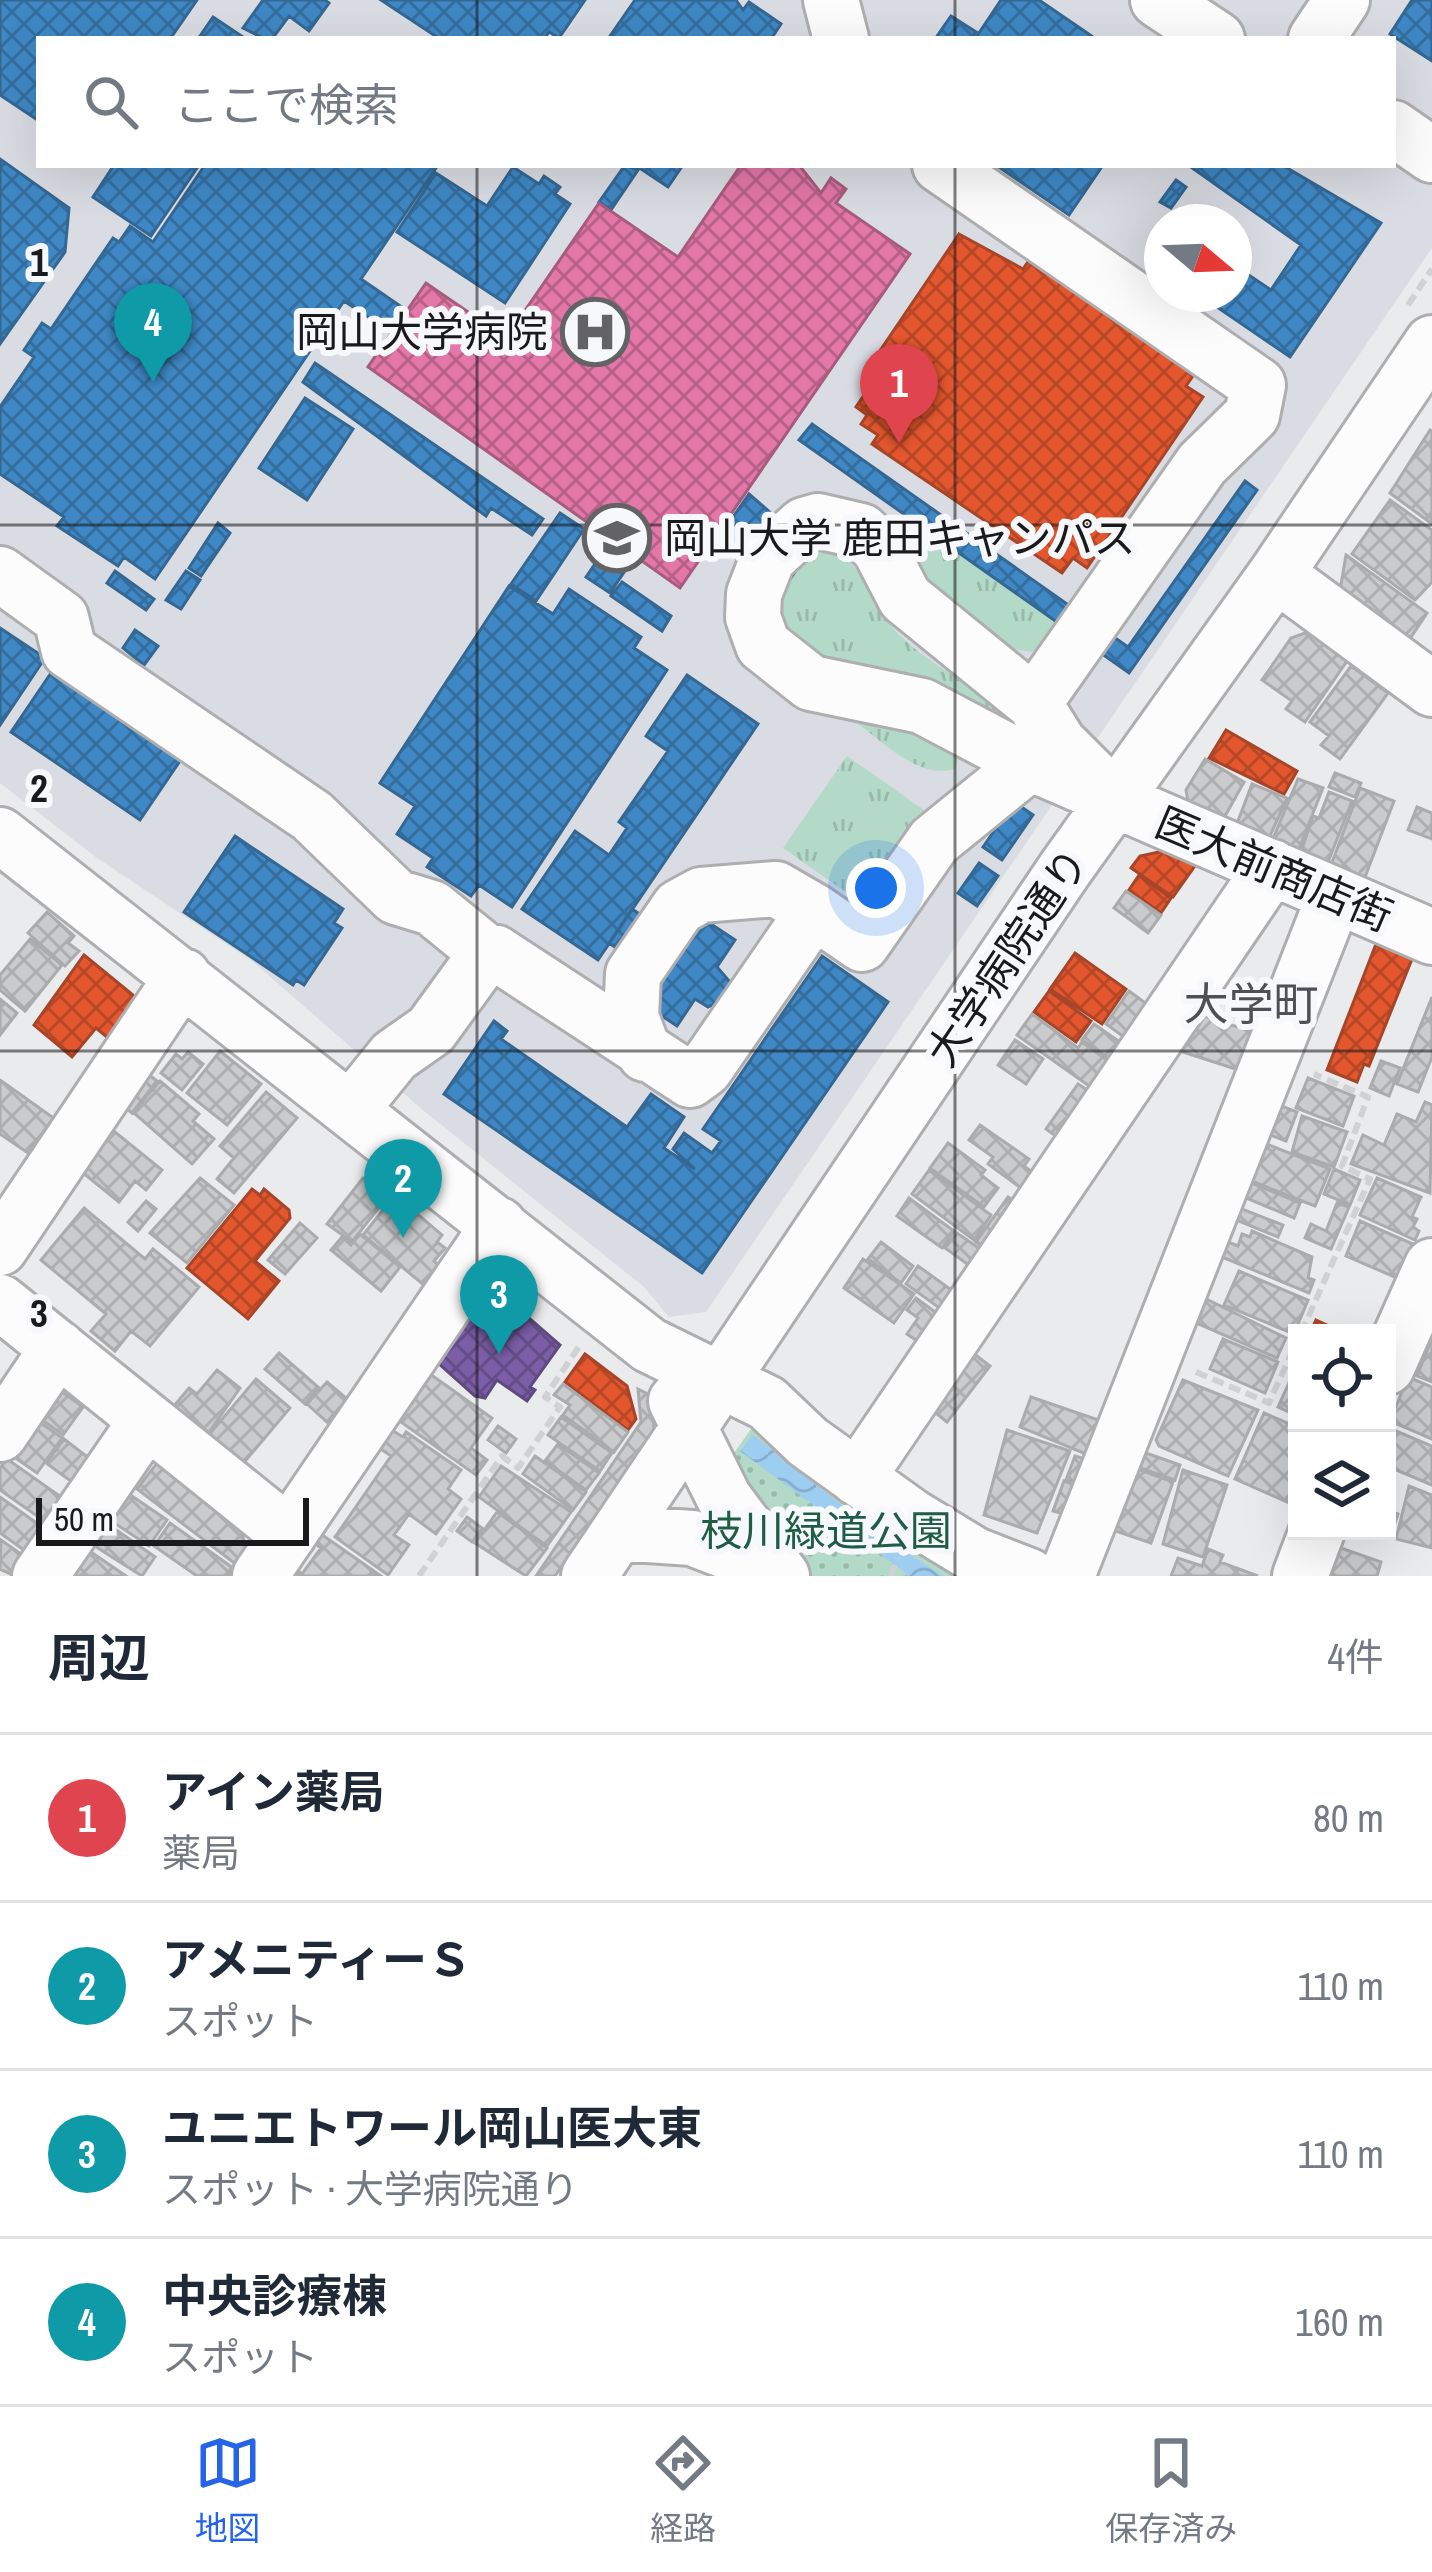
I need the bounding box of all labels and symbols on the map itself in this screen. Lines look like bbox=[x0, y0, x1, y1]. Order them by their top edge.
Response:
north arrow bbox=[1144, 204, 1252, 312]
text: 1 bbox=[30, 236, 48, 288]
pin: 4 bbox=[114, 283, 192, 382]
hospital icon: 岡山大学病院 bbox=[560, 297, 630, 367]
place label: 岡山大学病院 bbox=[296, 304, 548, 360]
pin: 1 bbox=[860, 344, 938, 443]
school or university icon: 岡山大学 鹿田キャンパス bbox=[582, 503, 652, 573]
place label: 岡山大学 鹿田キャンパス bbox=[664, 510, 1136, 566]
text: 2 bbox=[30, 762, 48, 814]
street label: 医大前商店街 bbox=[1147, 794, 1401, 944]
street label: 大学病院通り bbox=[913, 837, 1101, 1077]
your location bbox=[846, 858, 906, 918]
district label: 大学町 bbox=[1183, 973, 1319, 1034]
pin: 2 bbox=[364, 1139, 442, 1238]
pin: 3 bbox=[460, 1255, 538, 1354]
text: 3 bbox=[30, 1287, 48, 1339]
scale bar bbox=[36, 1492, 309, 1545]
park label: 枝川緑道公園 bbox=[700, 1503, 952, 1559]

